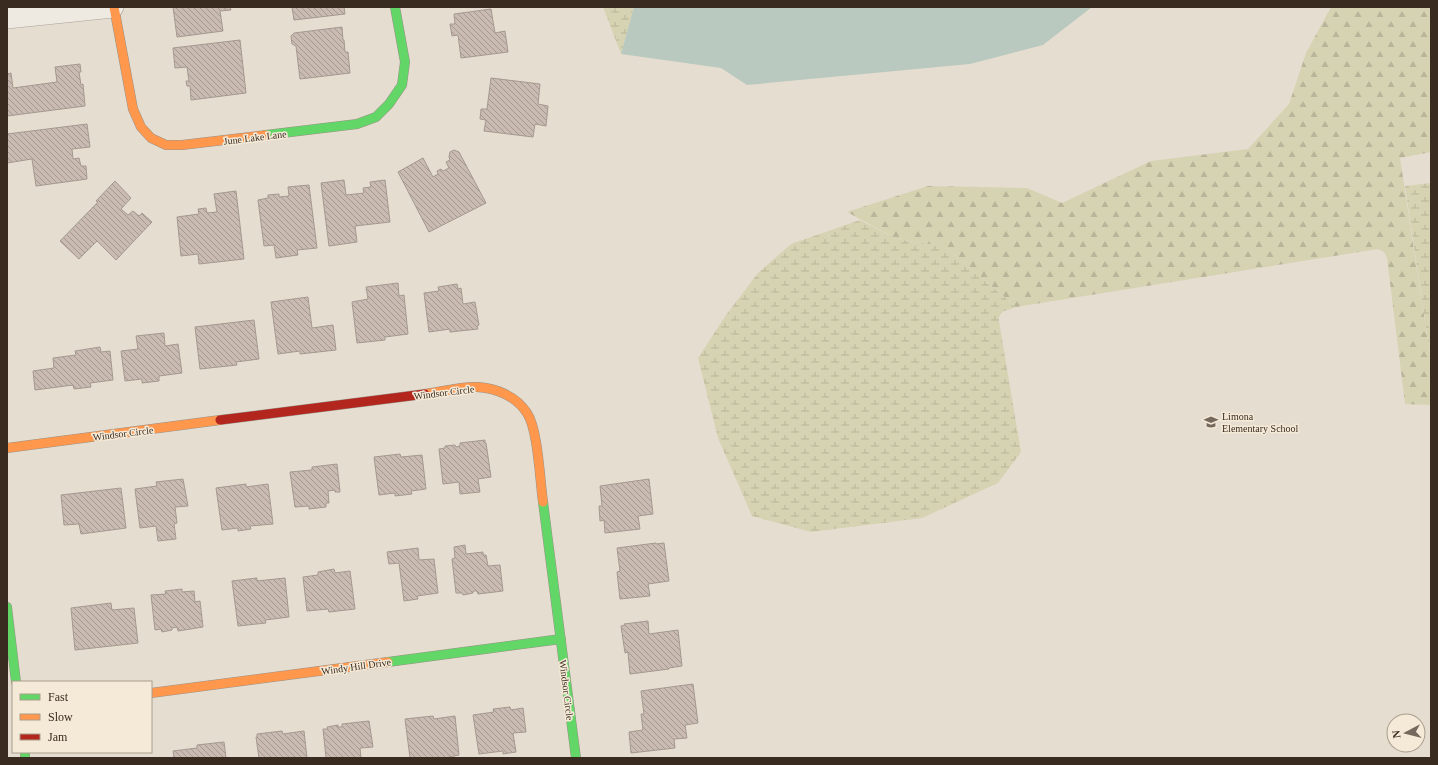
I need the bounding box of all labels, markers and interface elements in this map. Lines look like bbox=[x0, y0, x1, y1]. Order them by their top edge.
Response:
street label: June Lake Lane bbox=[223, 128, 288, 147]
street label: Windsor Circle bbox=[413, 383, 476, 402]
place label: Limona Elementary School bbox=[1222, 411, 1299, 434]
school or university icon: Limona Elementary School bbox=[1203, 414, 1219, 430]
street label: Windsor Circle bbox=[92, 424, 155, 443]
street label: Windy Hill Drive bbox=[321, 656, 392, 677]
street label: Windsor Circle bbox=[557, 659, 576, 722]
legend bbox=[12, 681, 152, 753]
text: Fast bbox=[48, 690, 69, 704]
text: Slow bbox=[48, 710, 73, 724]
north arrow bbox=[1386, 713, 1426, 753]
text: N bbox=[1390, 729, 1403, 739]
text: Jam bbox=[48, 730, 68, 744]

